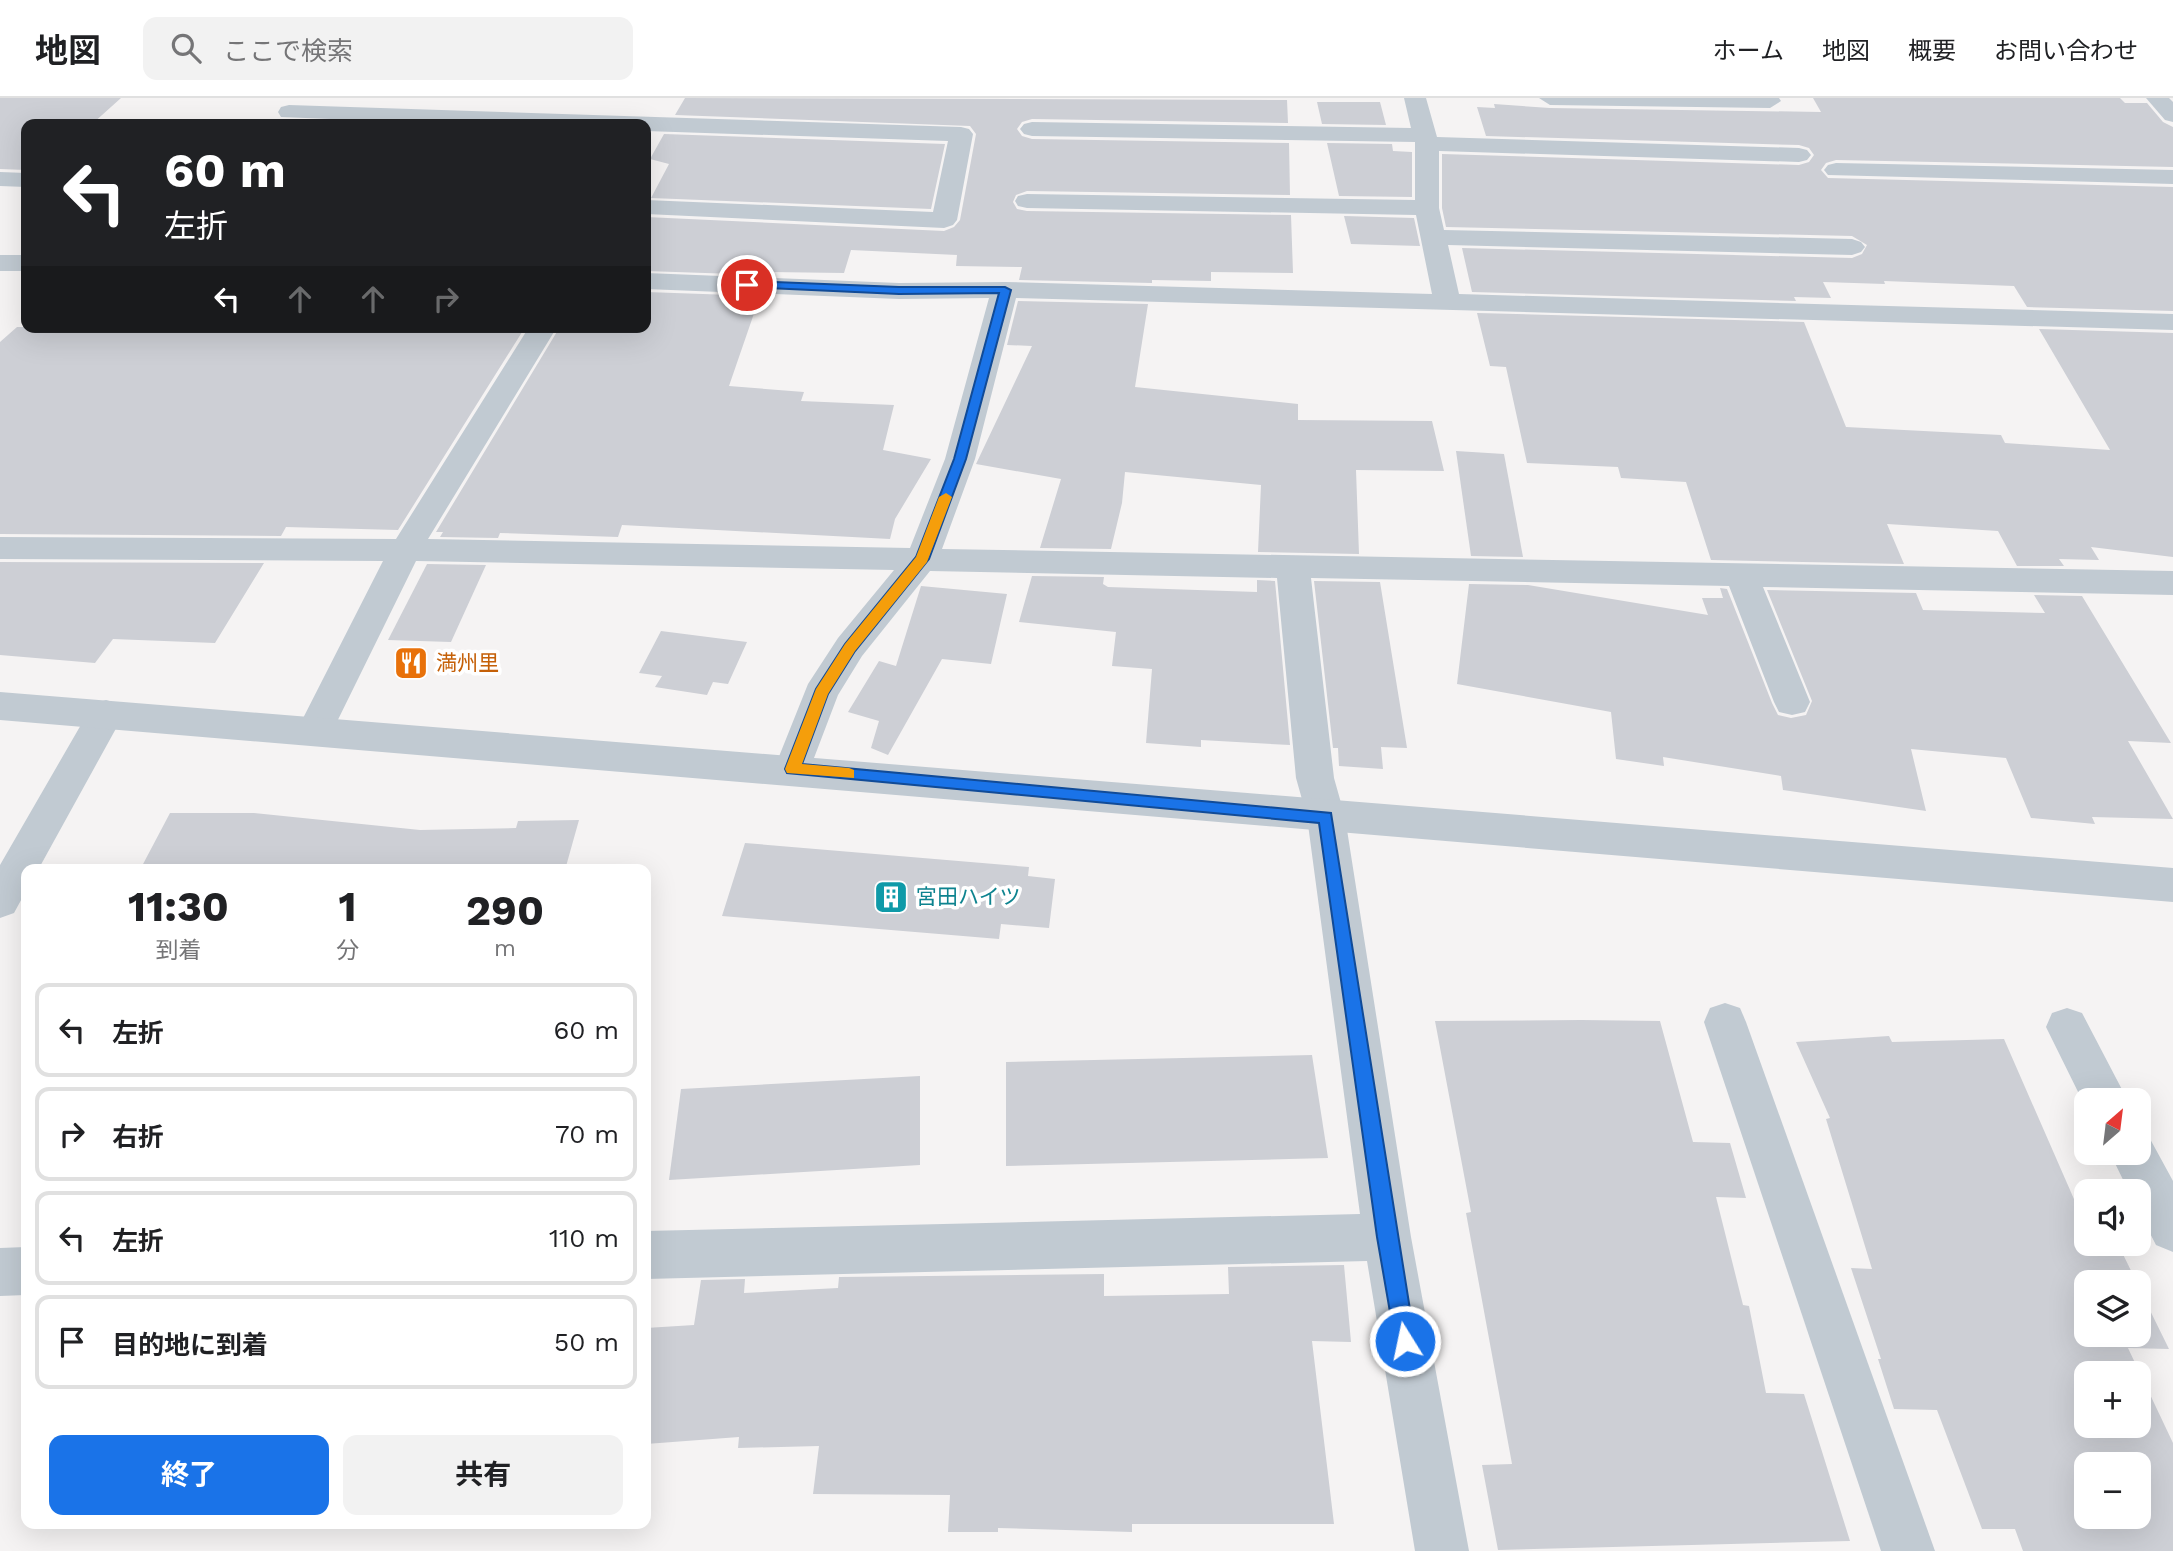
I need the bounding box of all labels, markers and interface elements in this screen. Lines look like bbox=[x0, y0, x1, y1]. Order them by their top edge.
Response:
search box bbox=[143, 17, 633, 80]
icon: search bbox=[167, 29, 205, 67]
text: 地図 bbox=[35, 31, 101, 70]
text: ここで検索 bbox=[223, 36, 353, 66]
text: ホーム bbox=[1713, 37, 1784, 65]
text: 地図 bbox=[1822, 37, 1870, 65]
text: 概要 bbox=[1908, 37, 1956, 65]
text: お問い合わせ bbox=[1994, 37, 2138, 65]
text: 60 m bbox=[164, 141, 286, 199]
icon: left bbox=[49, 147, 140, 238]
text: 左折 bbox=[164, 207, 228, 245]
pin bbox=[717, 255, 777, 315]
icon: arrive bbox=[728, 266, 766, 304]
icon: left bbox=[208, 280, 246, 318]
icon: ahead bbox=[281, 280, 319, 318]
icon: ahead bbox=[354, 280, 392, 318]
icon: right bbox=[427, 280, 465, 318]
restaurant icon: 満州里 bbox=[392, 644, 430, 682]
place label: 満州里 bbox=[436, 650, 499, 675]
building icon: 宮田ハイツ bbox=[872, 878, 910, 916]
text: 11:30 bbox=[128, 882, 229, 931]
text: 1 bbox=[338, 882, 356, 931]
place label: 宮田ハイツ bbox=[916, 884, 1021, 909]
text: 290 bbox=[466, 886, 544, 935]
text: m bbox=[494, 935, 516, 962]
text: 到着 bbox=[155, 937, 201, 964]
text: 分 bbox=[336, 937, 359, 964]
icon: left bbox=[53, 1011, 91, 1049]
text: 60 m bbox=[553, 1015, 619, 1045]
text: 左折 bbox=[112, 1018, 164, 1048]
north arrow bbox=[2074, 1088, 2151, 1166]
map controls bbox=[2074, 1088, 2151, 1529]
icon: right bbox=[53, 1115, 91, 1153]
text: 70 m bbox=[555, 1119, 619, 1149]
text: 右折 bbox=[112, 1122, 164, 1152]
button: sound bbox=[2074, 1179, 2151, 1256]
icon: left bbox=[53, 1219, 91, 1257]
text: 110 m bbox=[549, 1223, 619, 1253]
text: 左折 bbox=[112, 1226, 164, 1256]
button: layers bbox=[2074, 1270, 2151, 1347]
position arrow bbox=[1368, 1304, 1442, 1378]
icon: arrive bbox=[53, 1323, 91, 1361]
text: 50 m bbox=[554, 1327, 619, 1357]
text: 目的地に到着 bbox=[112, 1330, 268, 1360]
button: + bbox=[2074, 1361, 2151, 1438]
button: 終了 bbox=[49, 1435, 329, 1515]
button: 共有 bbox=[343, 1435, 623, 1515]
button: − bbox=[2074, 1452, 2151, 1529]

